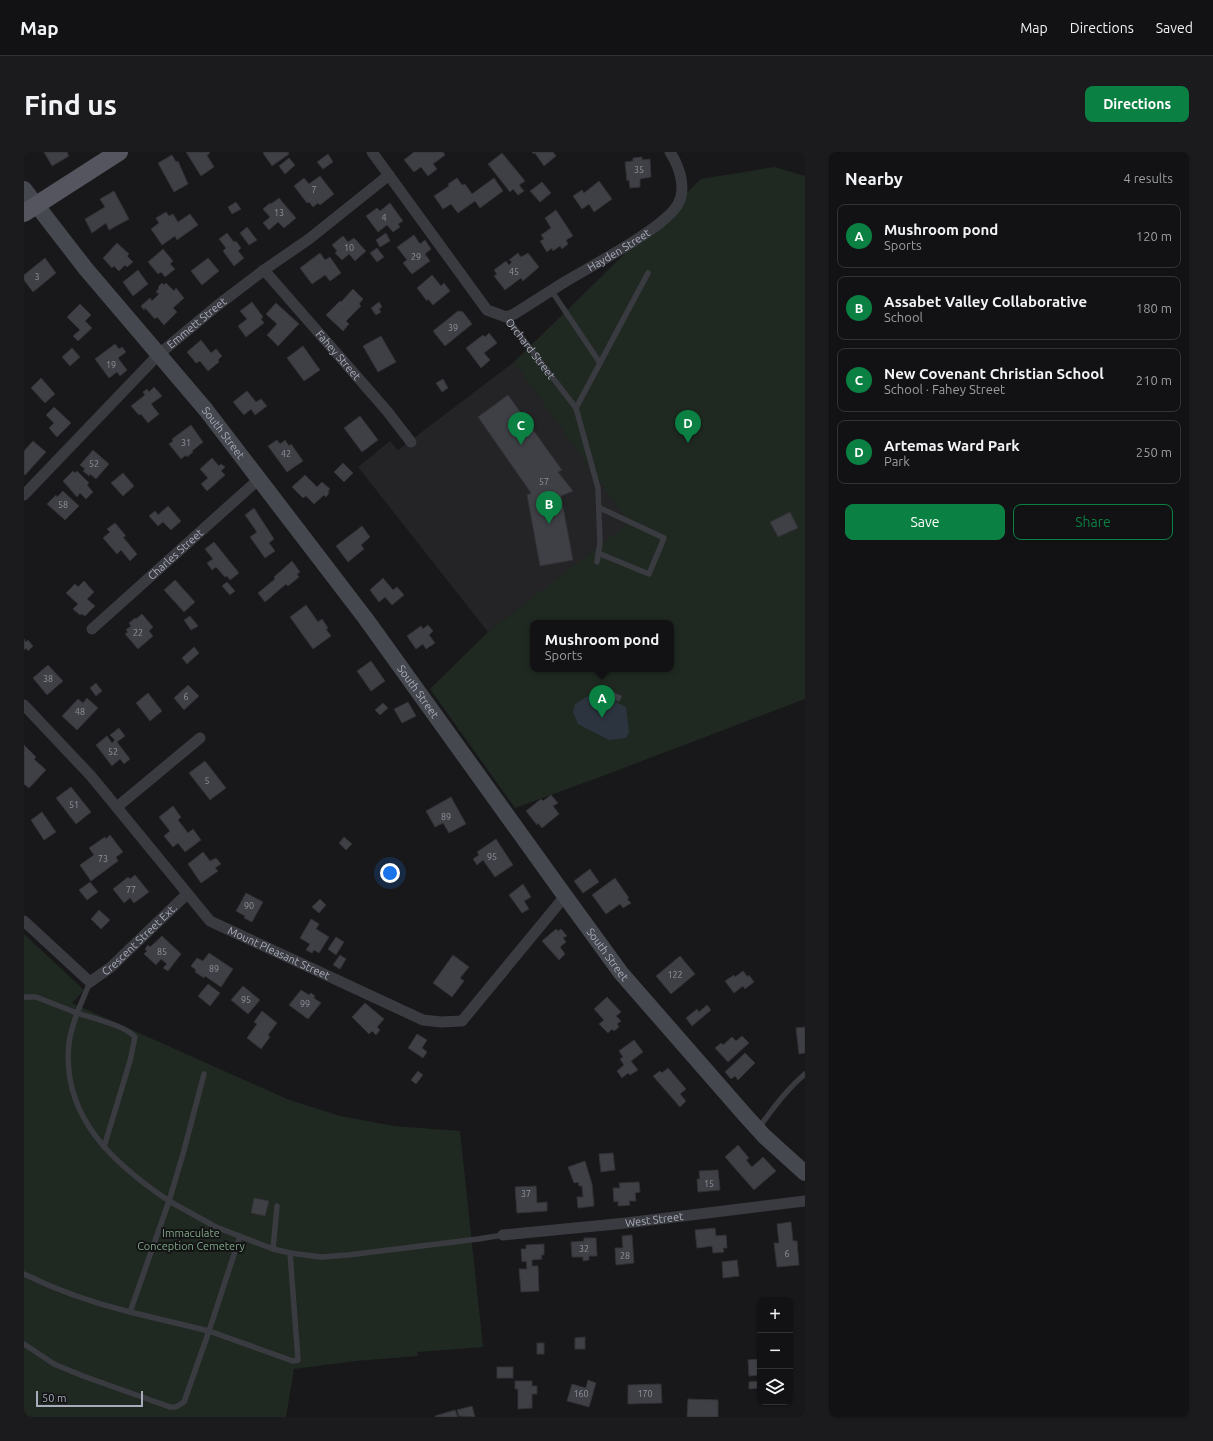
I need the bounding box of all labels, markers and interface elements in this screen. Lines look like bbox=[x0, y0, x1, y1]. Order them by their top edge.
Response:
text: Map bbox=[20, 17, 59, 39]
text: Map bbox=[1020, 20, 1048, 36]
text: Directions bbox=[1070, 20, 1134, 36]
text: Saved bbox=[1156, 20, 1193, 36]
button: Directions bbox=[1085, 86, 1189, 122]
text: Find us bbox=[24, 89, 117, 120]
house number: 35 bbox=[634, 165, 644, 175]
text: Nearby bbox=[845, 169, 903, 188]
text: 4 results bbox=[1123, 171, 1173, 185]
house number: 7 bbox=[311, 185, 317, 195]
house number: 13 bbox=[274, 208, 284, 218]
house number: 4 bbox=[381, 213, 387, 223]
text: Mushroom pond bbox=[884, 221, 998, 238]
street label: Hayden Street bbox=[585, 226, 653, 274]
text: A bbox=[854, 229, 864, 243]
text: 120 m bbox=[1136, 229, 1172, 243]
text: Sports bbox=[884, 238, 922, 252]
house number: 10 bbox=[344, 243, 354, 253]
house number: 29 bbox=[411, 252, 421, 262]
house number: 45 bbox=[509, 267, 519, 277]
house number: 3 bbox=[34, 272, 40, 282]
text: Assabet Valley Collaborative bbox=[884, 293, 1087, 310]
street label: Emmett Street bbox=[165, 295, 229, 351]
text: B bbox=[855, 301, 863, 315]
text: 180 m bbox=[1136, 301, 1172, 315]
text: School bbox=[884, 310, 923, 324]
street label: Orchard Street bbox=[503, 316, 558, 382]
house number: 39 bbox=[448, 323, 458, 333]
street label: Fahey Street bbox=[313, 328, 364, 383]
house number: 19 bbox=[106, 360, 116, 370]
text: New Covenant Christian School bbox=[884, 365, 1104, 382]
text: C bbox=[855, 373, 863, 387]
text: 210 m bbox=[1136, 373, 1172, 387]
text: School · Fahey Street bbox=[884, 382, 1005, 396]
street label: South Street bbox=[200, 404, 248, 462]
pin: D bbox=[675, 410, 701, 443]
pin: C bbox=[508, 412, 534, 445]
text: Artemas Ward Park bbox=[884, 437, 1020, 454]
house number: 31 bbox=[181, 438, 191, 448]
text: D bbox=[854, 445, 864, 459]
text: 250 m bbox=[1136, 445, 1172, 459]
house number: 42 bbox=[281, 449, 291, 459]
text: Park bbox=[884, 454, 910, 468]
house number: 52 bbox=[89, 459, 99, 469]
house number: 57 bbox=[539, 477, 549, 487]
pin: B bbox=[536, 491, 562, 524]
house number: 58 bbox=[58, 500, 68, 510]
button: Save bbox=[845, 504, 1005, 540]
button: Share bbox=[1013, 504, 1173, 540]
street label: Charles Street bbox=[145, 526, 206, 582]
popup bbox=[530, 620, 674, 672]
house number: 22 bbox=[133, 628, 143, 638]
text: Mushroom pond bbox=[545, 631, 659, 648]
text: Sports bbox=[545, 648, 583, 662]
street label: South Street bbox=[395, 663, 442, 721]
house number: 38 bbox=[43, 674, 53, 684]
pin: A bbox=[589, 685, 615, 718]
house number: 6 bbox=[183, 692, 189, 702]
house number: 48 bbox=[75, 707, 85, 717]
house number: 52 bbox=[108, 747, 118, 757]
house number: 5 bbox=[204, 776, 210, 786]
house number: 51 bbox=[69, 800, 79, 810]
house number: 89 bbox=[441, 812, 451, 822]
house number: 95 bbox=[487, 852, 497, 862]
house number: 73 bbox=[98, 854, 108, 864]
your location bbox=[380, 863, 400, 883]
house number: 77 bbox=[126, 885, 136, 895]
street label: Crescent Street Ext. bbox=[99, 901, 179, 978]
house number: 90 bbox=[244, 901, 254, 911]
street label: Mount Pleasant Street bbox=[226, 924, 332, 982]
street label: South Street bbox=[584, 926, 631, 984]
house number: 85 bbox=[157, 947, 167, 957]
house number: 89 bbox=[209, 964, 219, 974]
house number: 122 bbox=[667, 970, 683, 980]
house number: 95 bbox=[241, 995, 251, 1005]
house number: 99 bbox=[300, 999, 310, 1009]
house number: 15 bbox=[704, 1179, 714, 1189]
house number: 37 bbox=[521, 1189, 531, 1199]
street label: West Street bbox=[624, 1210, 685, 1229]
park label: Immaculate Conception Cemetery bbox=[137, 1227, 246, 1252]
house number: 32 bbox=[579, 1244, 589, 1254]
house number: 6 bbox=[784, 1249, 790, 1259]
house number: 28 bbox=[620, 1251, 630, 1261]
map controls bbox=[757, 1297, 793, 1405]
button: + bbox=[757, 1297, 793, 1333]
button: − bbox=[757, 1333, 793, 1369]
button: layers bbox=[757, 1369, 793, 1405]
scale bar bbox=[36, 1389, 143, 1408]
house number: 160 bbox=[573, 1389, 589, 1399]
house number: 170 bbox=[637, 1389, 653, 1399]
text: 50 m bbox=[42, 1392, 66, 1404]

